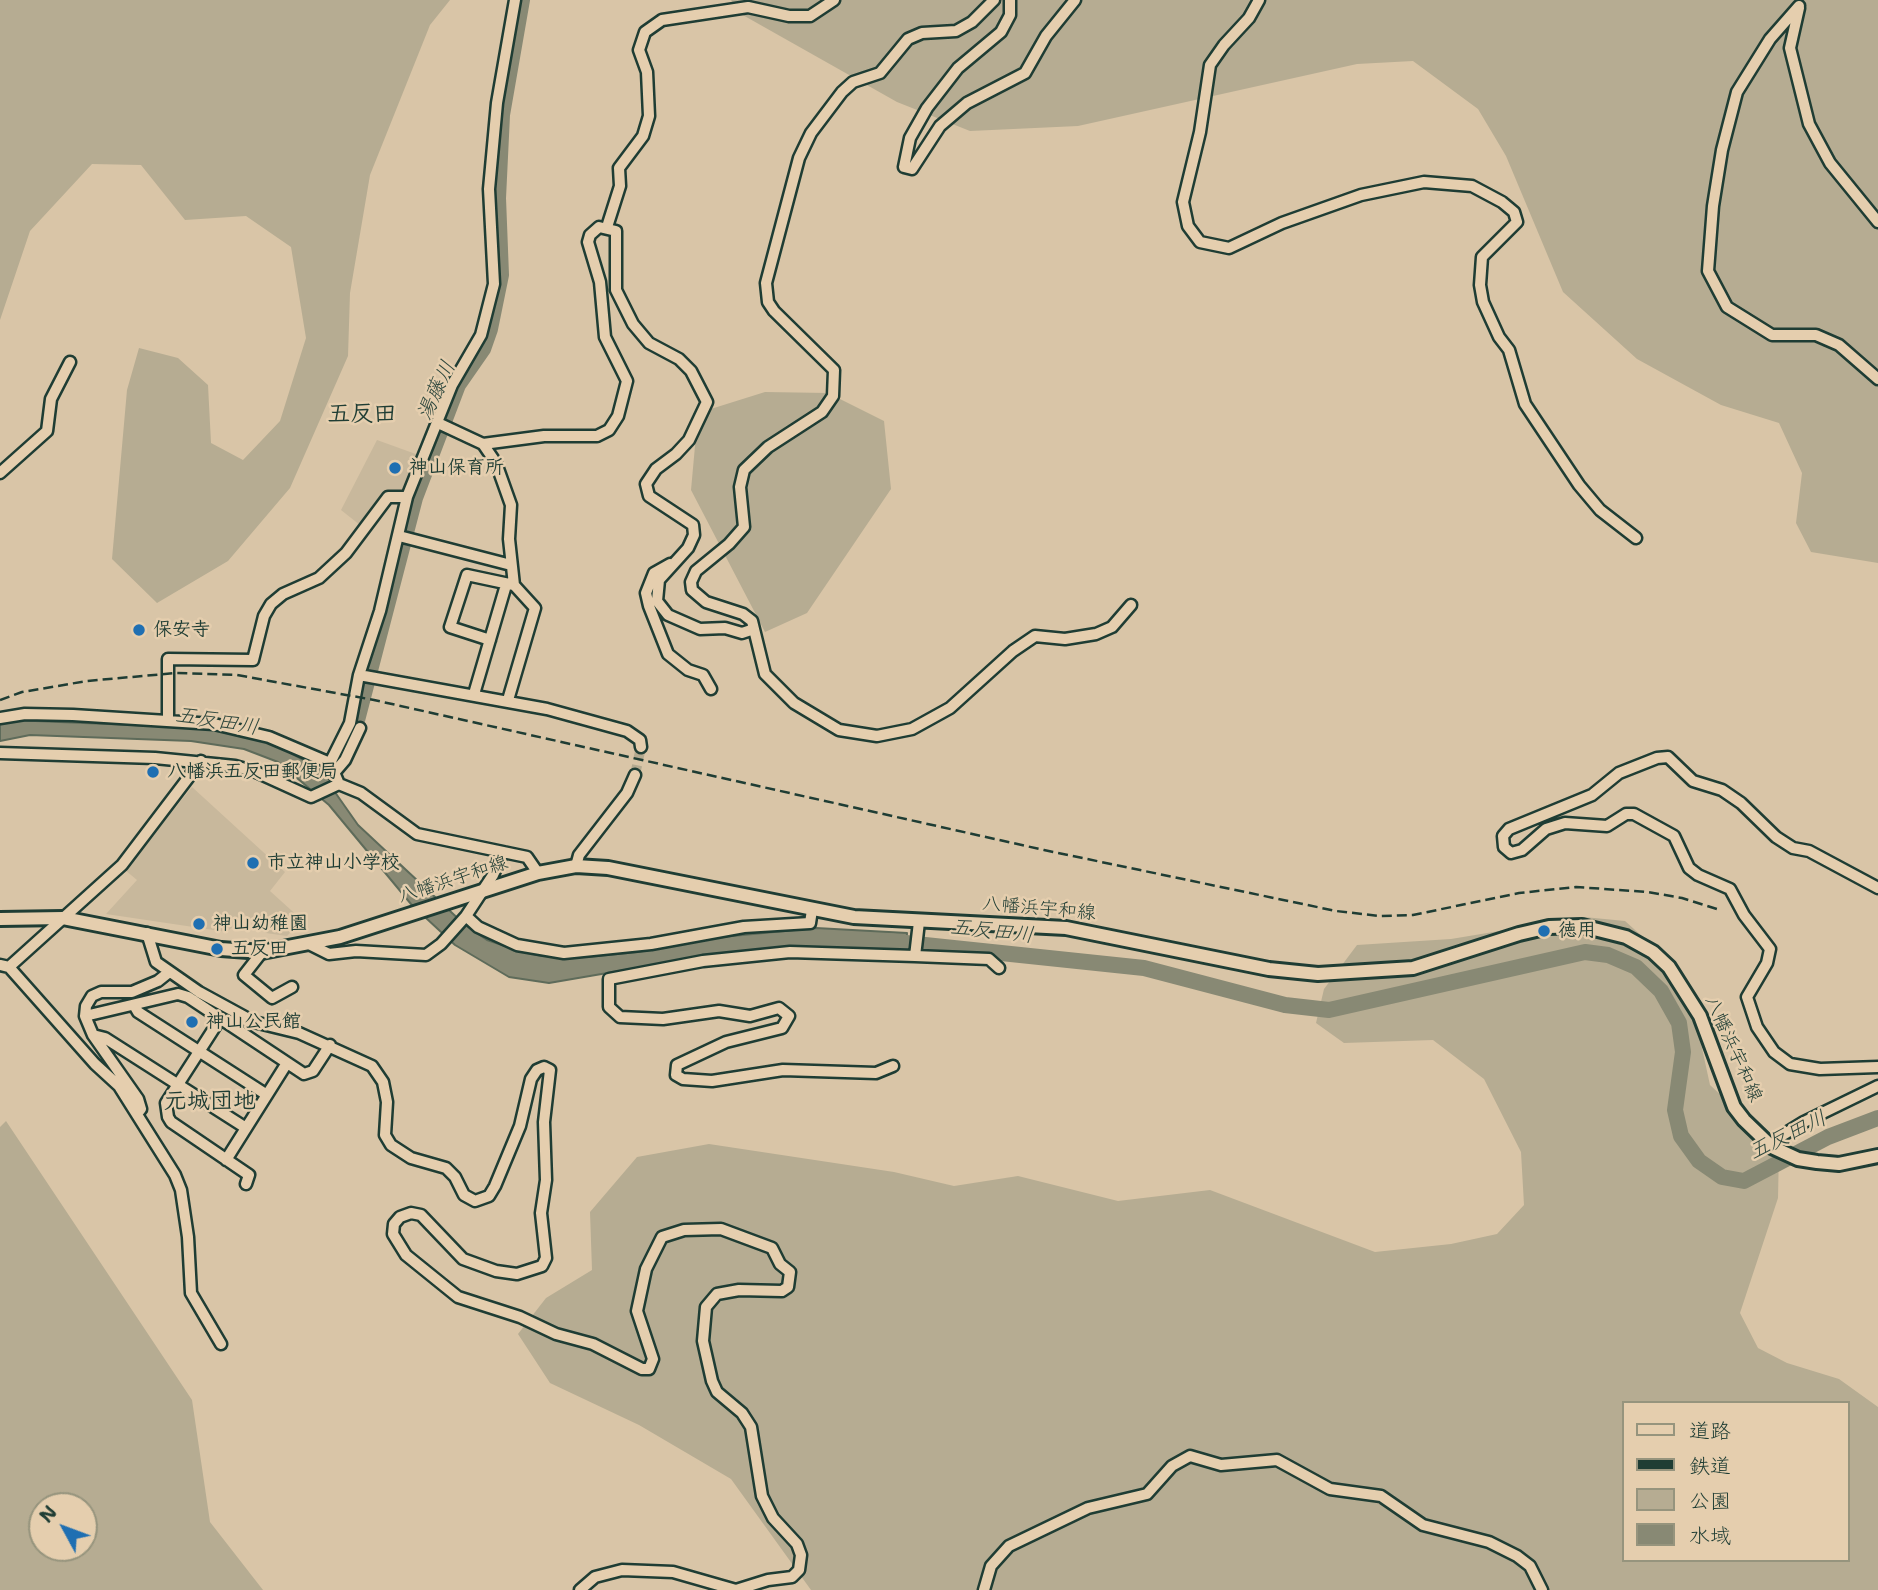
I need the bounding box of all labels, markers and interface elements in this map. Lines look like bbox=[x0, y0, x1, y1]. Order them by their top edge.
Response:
water label: 湯藤川 bbox=[412, 357, 462, 425]
district label: 五反田 bbox=[328, 401, 396, 429]
place label: 神山保育所 bbox=[409, 457, 504, 479]
marker: 神山保育所 bbox=[387, 460, 403, 476]
place label: 保安寺 bbox=[153, 619, 210, 641]
marker: 保安寺 bbox=[131, 622, 147, 638]
water label: 五反田川 bbox=[174, 703, 260, 741]
place label: 八幡浜五反田郵便局 bbox=[167, 761, 338, 783]
marker: 八幡浜五反田郵便局 bbox=[145, 764, 161, 780]
place label: 市立神山小学校 bbox=[267, 852, 400, 874]
street label: 八幡浜宇和線 bbox=[395, 852, 511, 908]
marker: 市立神山小学校 bbox=[245, 855, 261, 871]
street label: 八幡浜宇和線 bbox=[981, 893, 1097, 925]
place label: 神山幼稚園 bbox=[213, 913, 308, 935]
water label: 五反田川 bbox=[949, 915, 1035, 949]
marker: 神山幼稚園 bbox=[191, 916, 207, 932]
place label: 徳用 bbox=[1558, 920, 1596, 942]
marker: 徳用 bbox=[1536, 923, 1552, 939]
place label: 五反田 bbox=[231, 938, 288, 960]
marker: 五反田 bbox=[209, 941, 225, 957]
street label: 八幡浜宇和線 bbox=[1699, 992, 1767, 1106]
place label: 神山公民館 bbox=[206, 1011, 301, 1033]
marker: 神山公民館 bbox=[184, 1014, 200, 1030]
district label: 元城団地 bbox=[164, 1088, 256, 1116]
water label: 五反田川 bbox=[1745, 1106, 1831, 1166]
legend bbox=[1622, 1401, 1850, 1562]
text: 道路 bbox=[1689, 1417, 1731, 1445]
text: 鉄道 bbox=[1689, 1452, 1731, 1480]
text: 公園 bbox=[1689, 1487, 1731, 1515]
north arrow bbox=[28, 1492, 98, 1562]
text: N bbox=[34, 1500, 63, 1528]
text: 水域 bbox=[1689, 1522, 1731, 1550]

